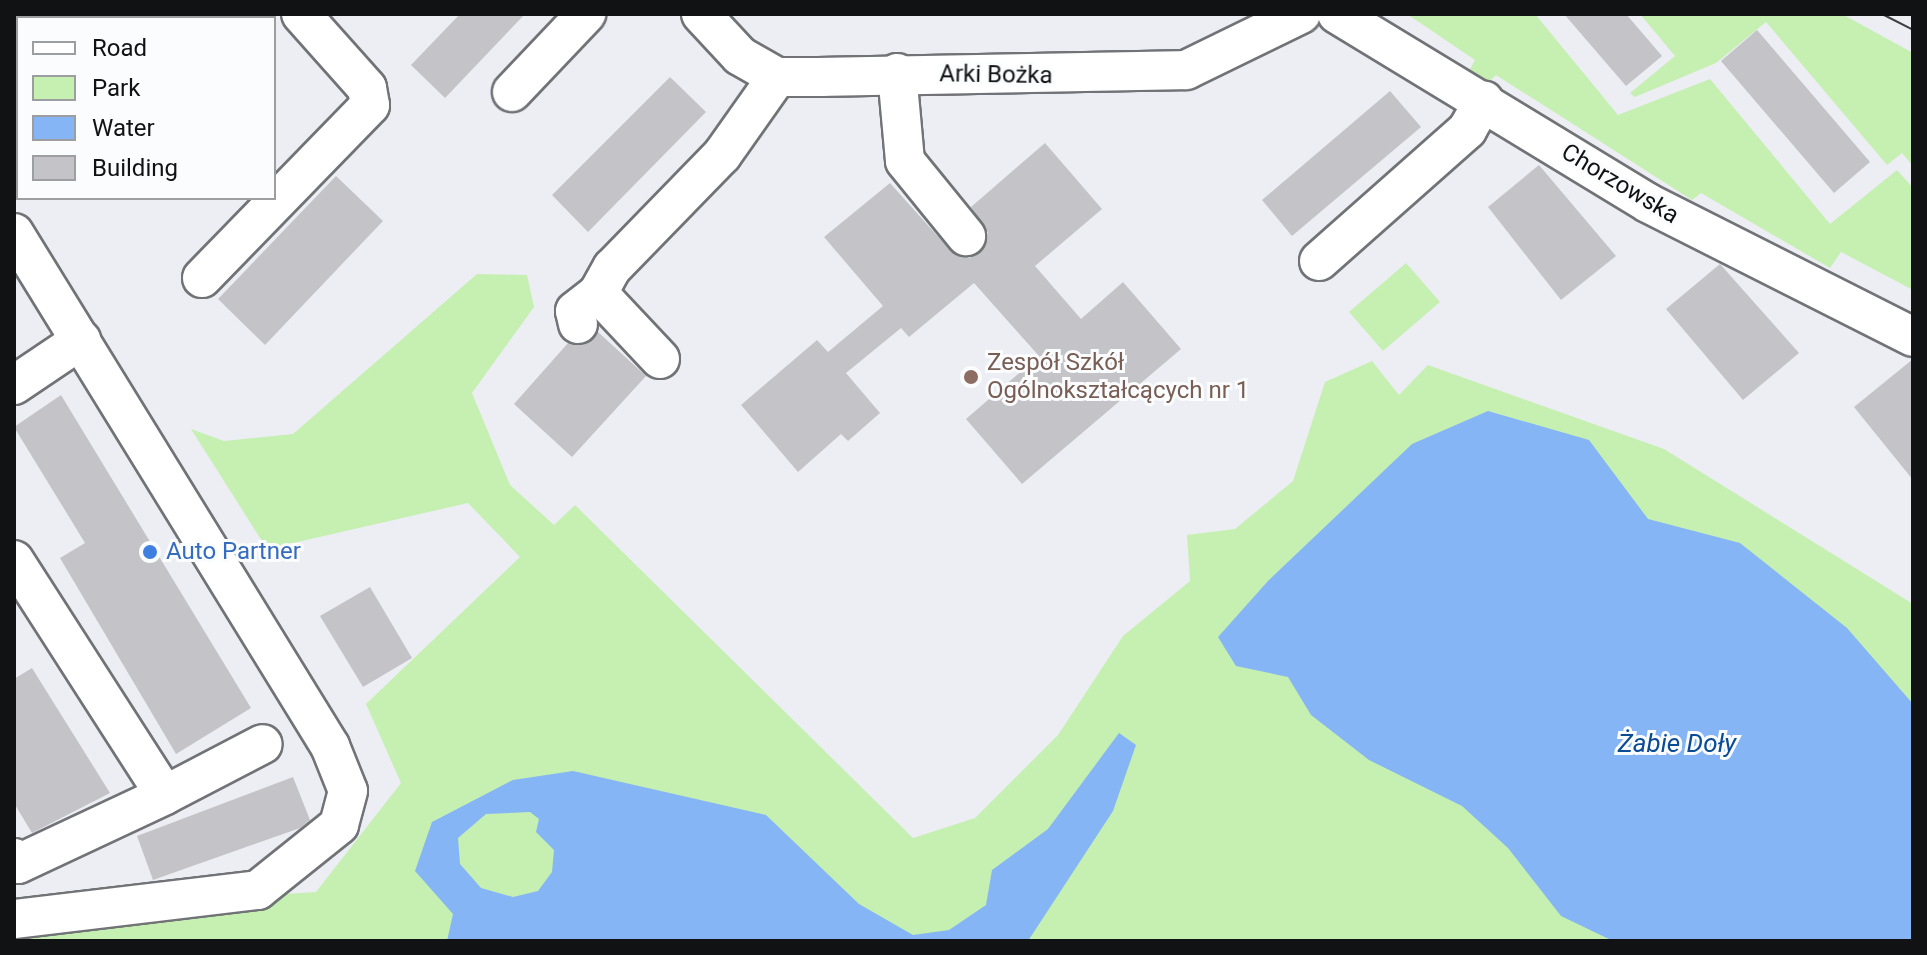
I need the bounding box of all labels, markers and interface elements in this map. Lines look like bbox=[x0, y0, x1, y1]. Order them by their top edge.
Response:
legend bbox=[16, 16, 276, 200]
text: Road bbox=[92, 34, 147, 62]
street label: Arki Bożka bbox=[939, 60, 1053, 90]
text: Park bbox=[92, 74, 140, 102]
text: Water bbox=[92, 114, 155, 142]
street label: Chorzowska bbox=[1556, 138, 1684, 230]
text: Building bbox=[92, 154, 178, 182]
place label: Zespół Szkół Ogólnokształcących nr 1 bbox=[987, 349, 1249, 405]
marker: Zespół Szkół Ogólnokształcących nr 1 bbox=[962, 368, 980, 386]
place label: Auto Partner bbox=[166, 538, 301, 566]
marker: Auto Partner bbox=[141, 543, 159, 561]
water label: Żabie Doły bbox=[1618, 728, 1736, 760]

